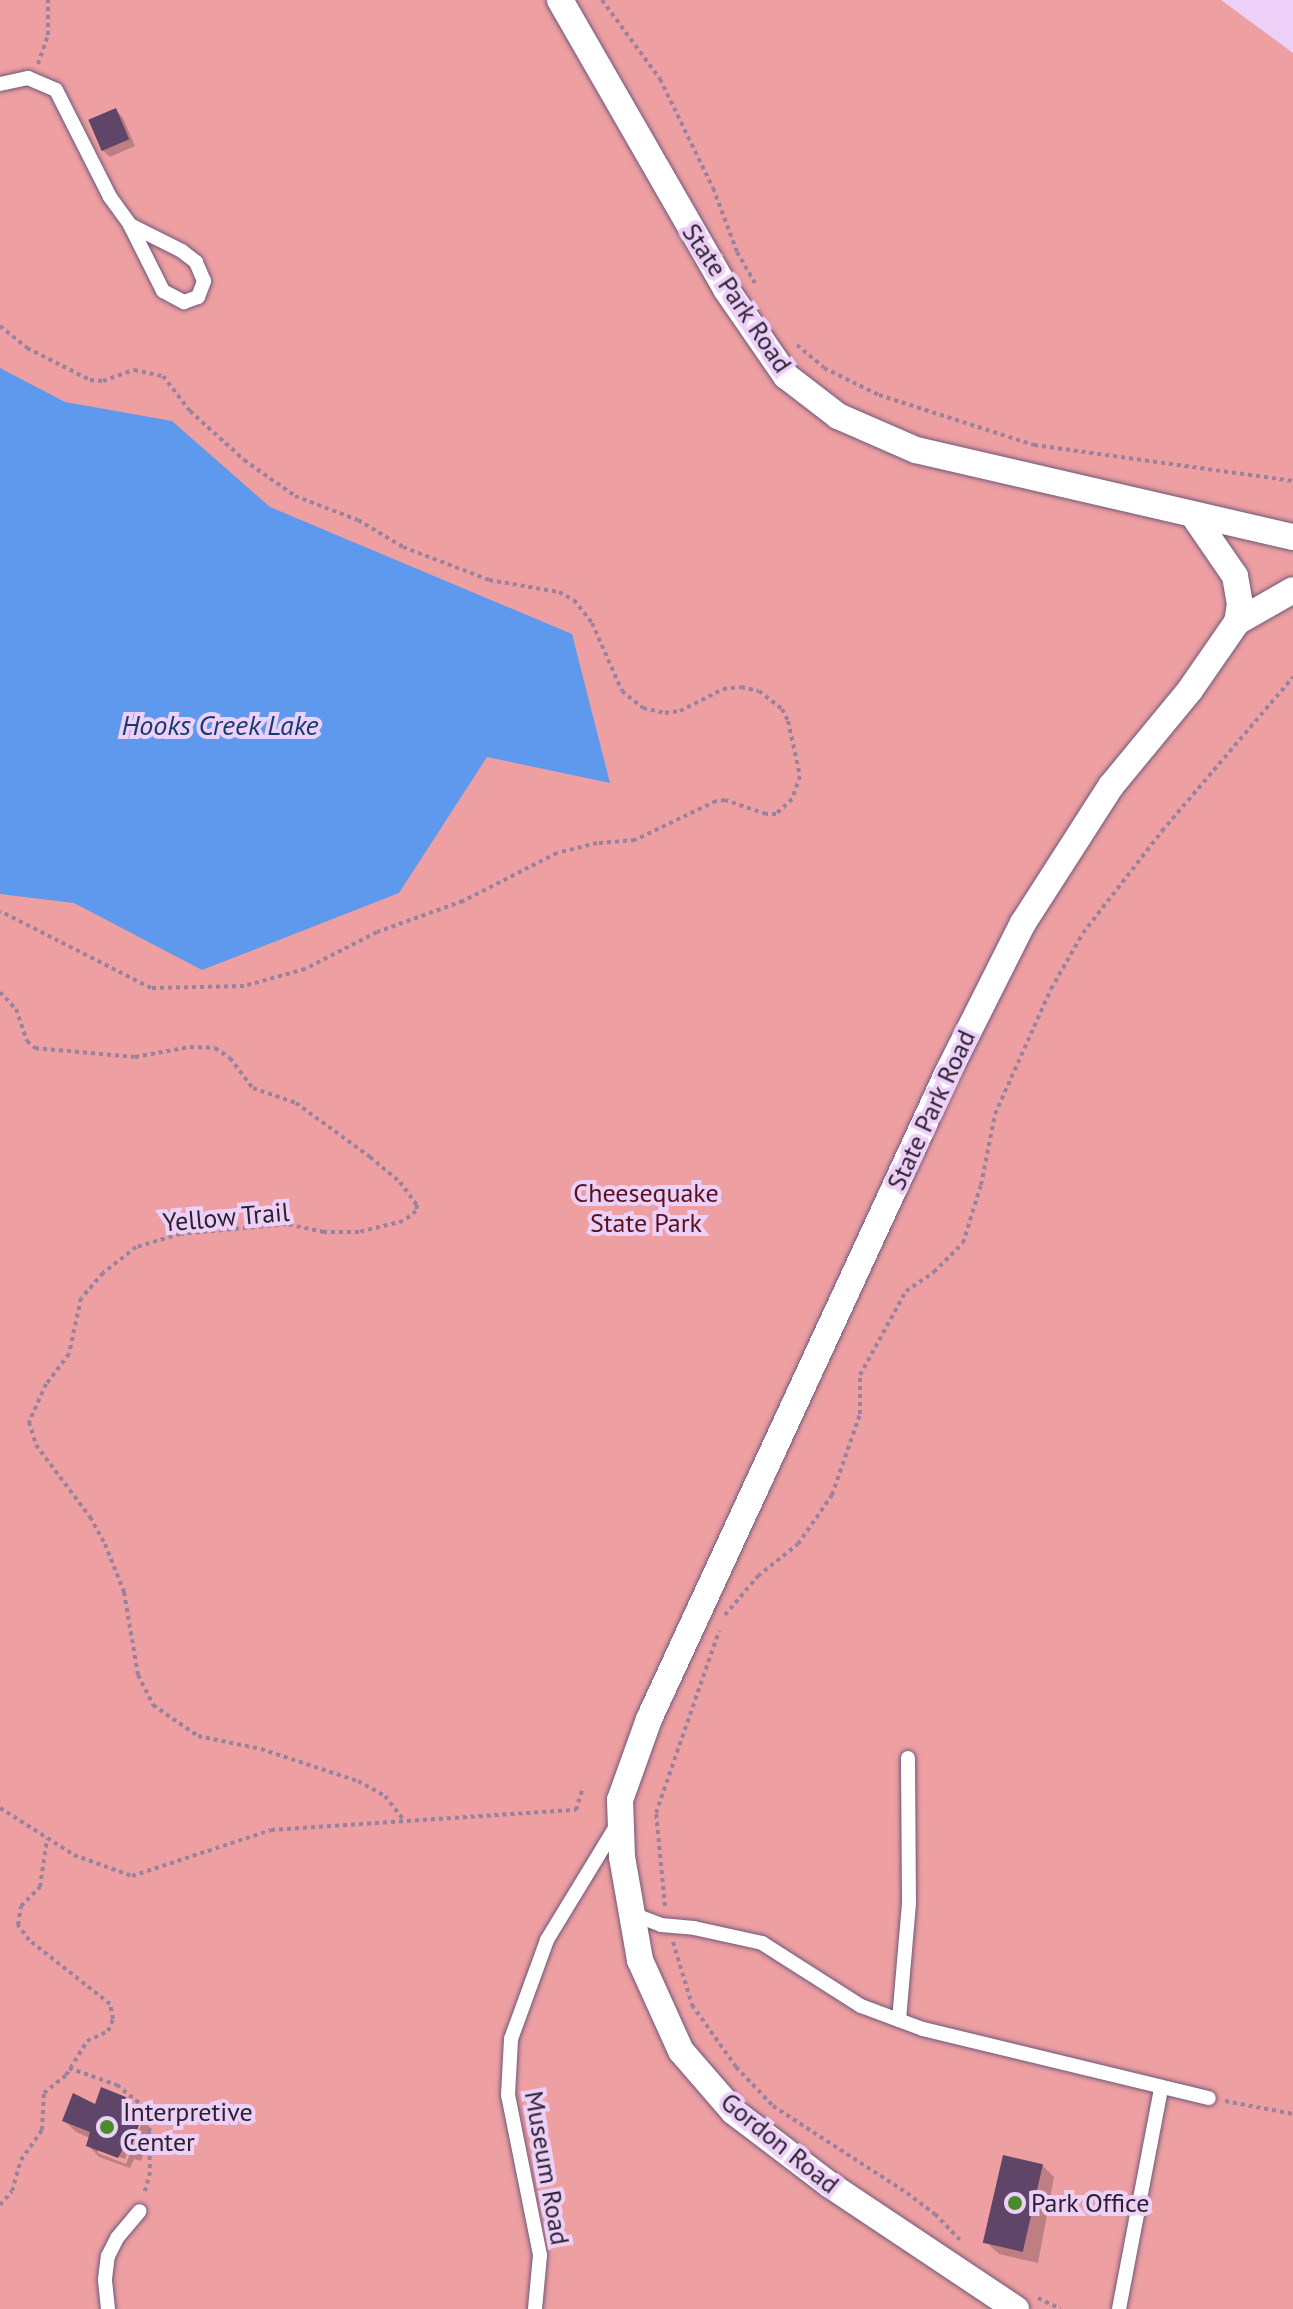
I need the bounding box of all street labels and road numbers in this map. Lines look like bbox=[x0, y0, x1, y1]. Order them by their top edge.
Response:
street label: State Park Road bbox=[675, 217, 799, 379]
street label: State Park Road bbox=[880, 1025, 982, 1195]
street label: Yellow Trail bbox=[161, 1196, 291, 1238]
street label: Gordon Road bbox=[715, 2086, 845, 2200]
street label: Museum Road bbox=[518, 2089, 576, 2247]

